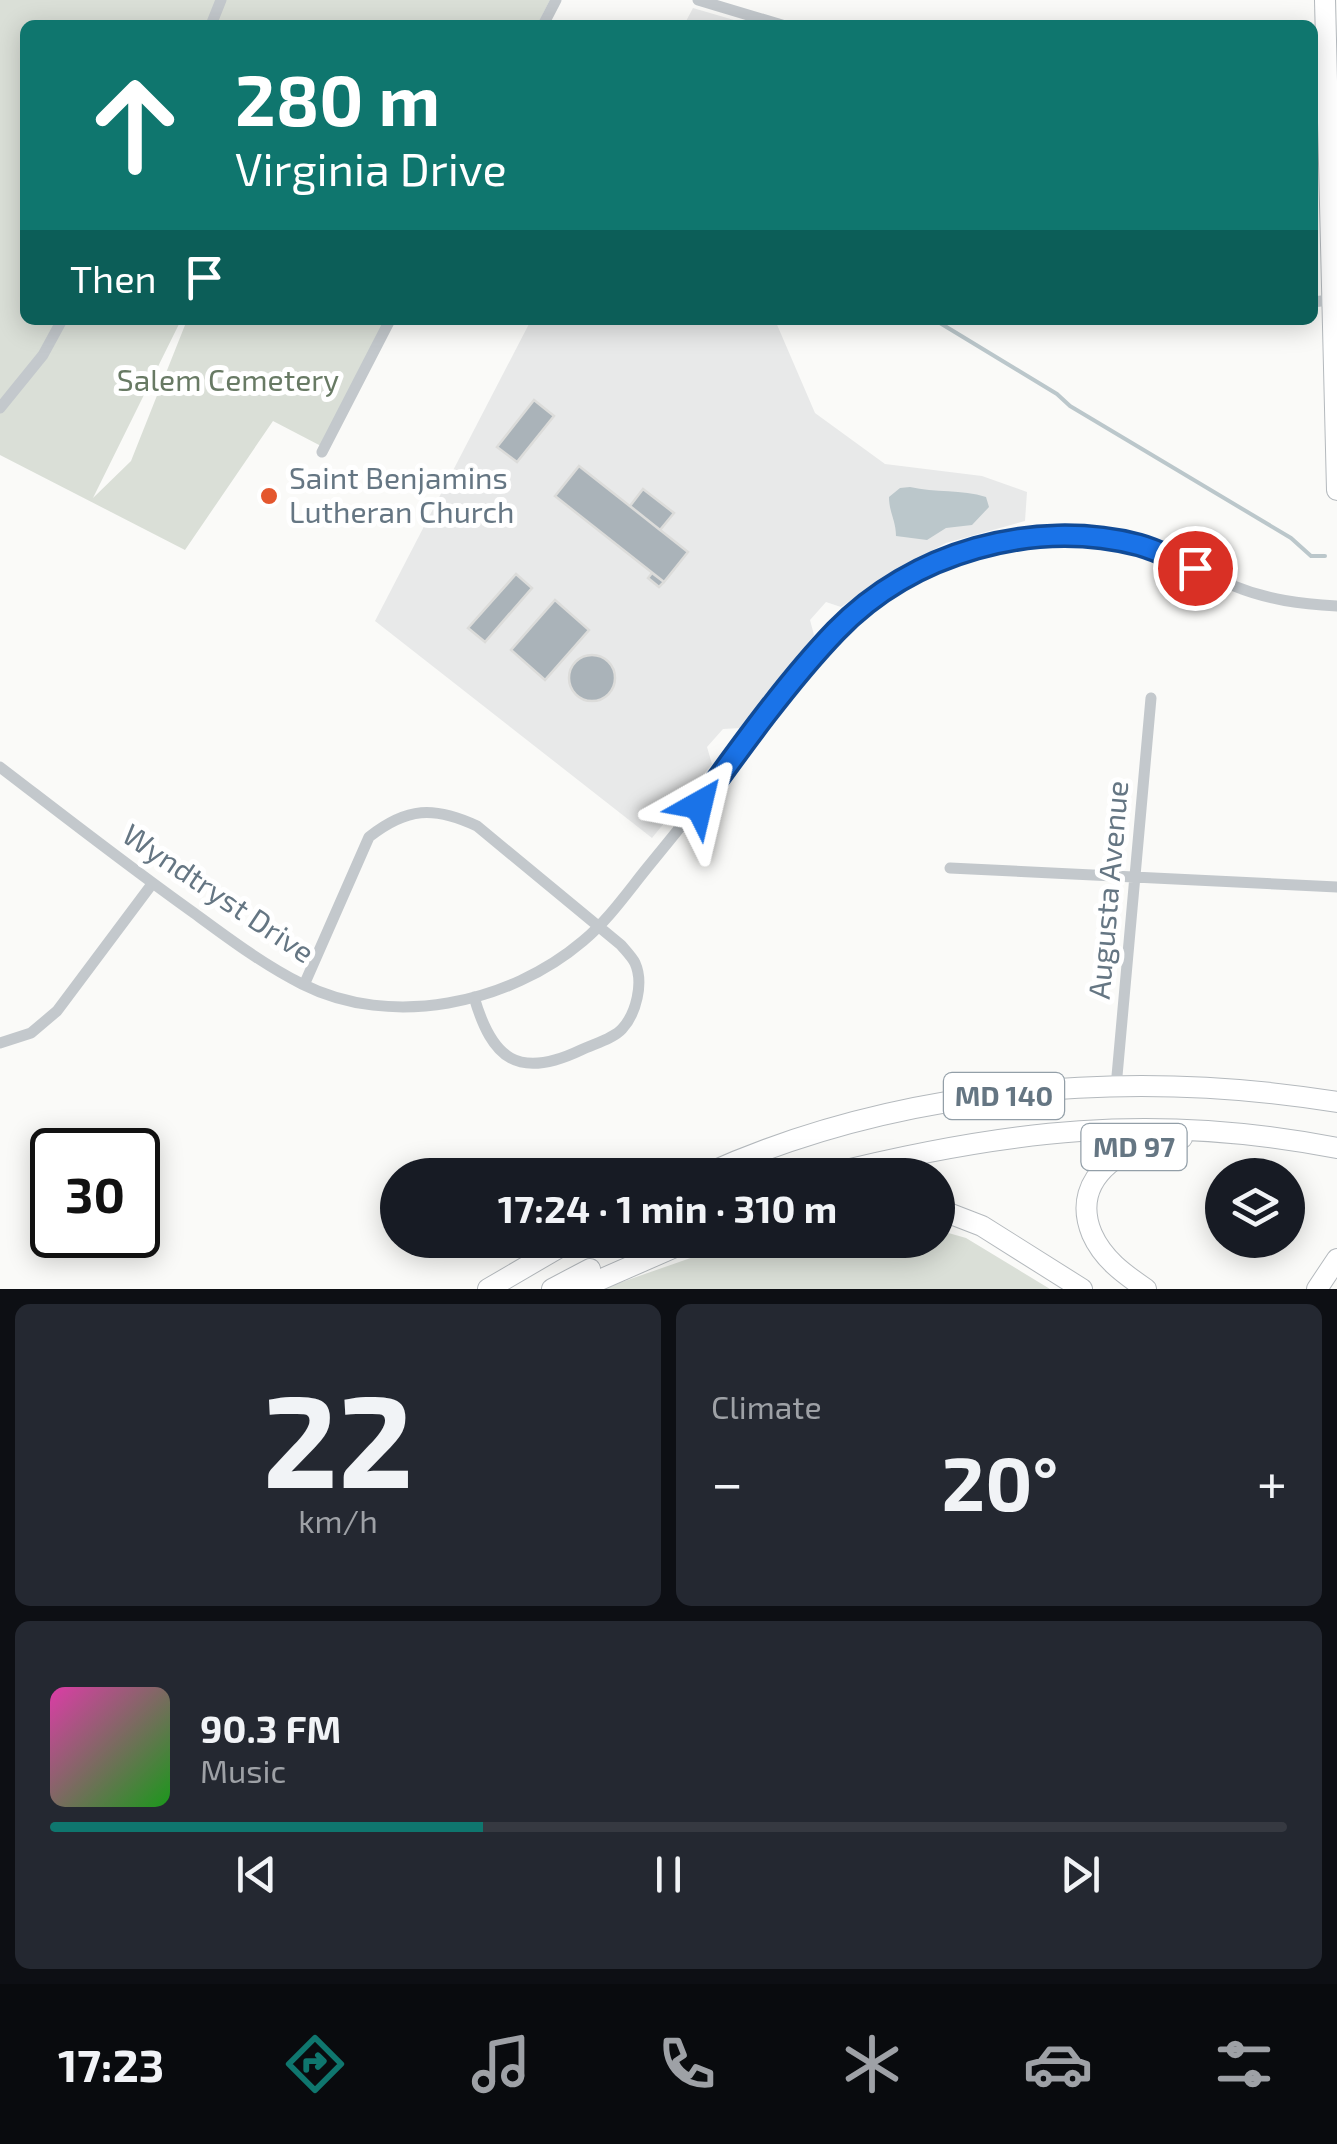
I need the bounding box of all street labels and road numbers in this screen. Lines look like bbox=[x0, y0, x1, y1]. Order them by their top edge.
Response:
street label: Augusta Avenue bbox=[1080, 779, 1134, 1001]
street label: Wyndtryst Drive bbox=[117, 815, 322, 970]
road number: MD 140 bbox=[944, 1073, 1064, 1119]
road number: MD 97 bbox=[1082, 1124, 1186, 1170]

